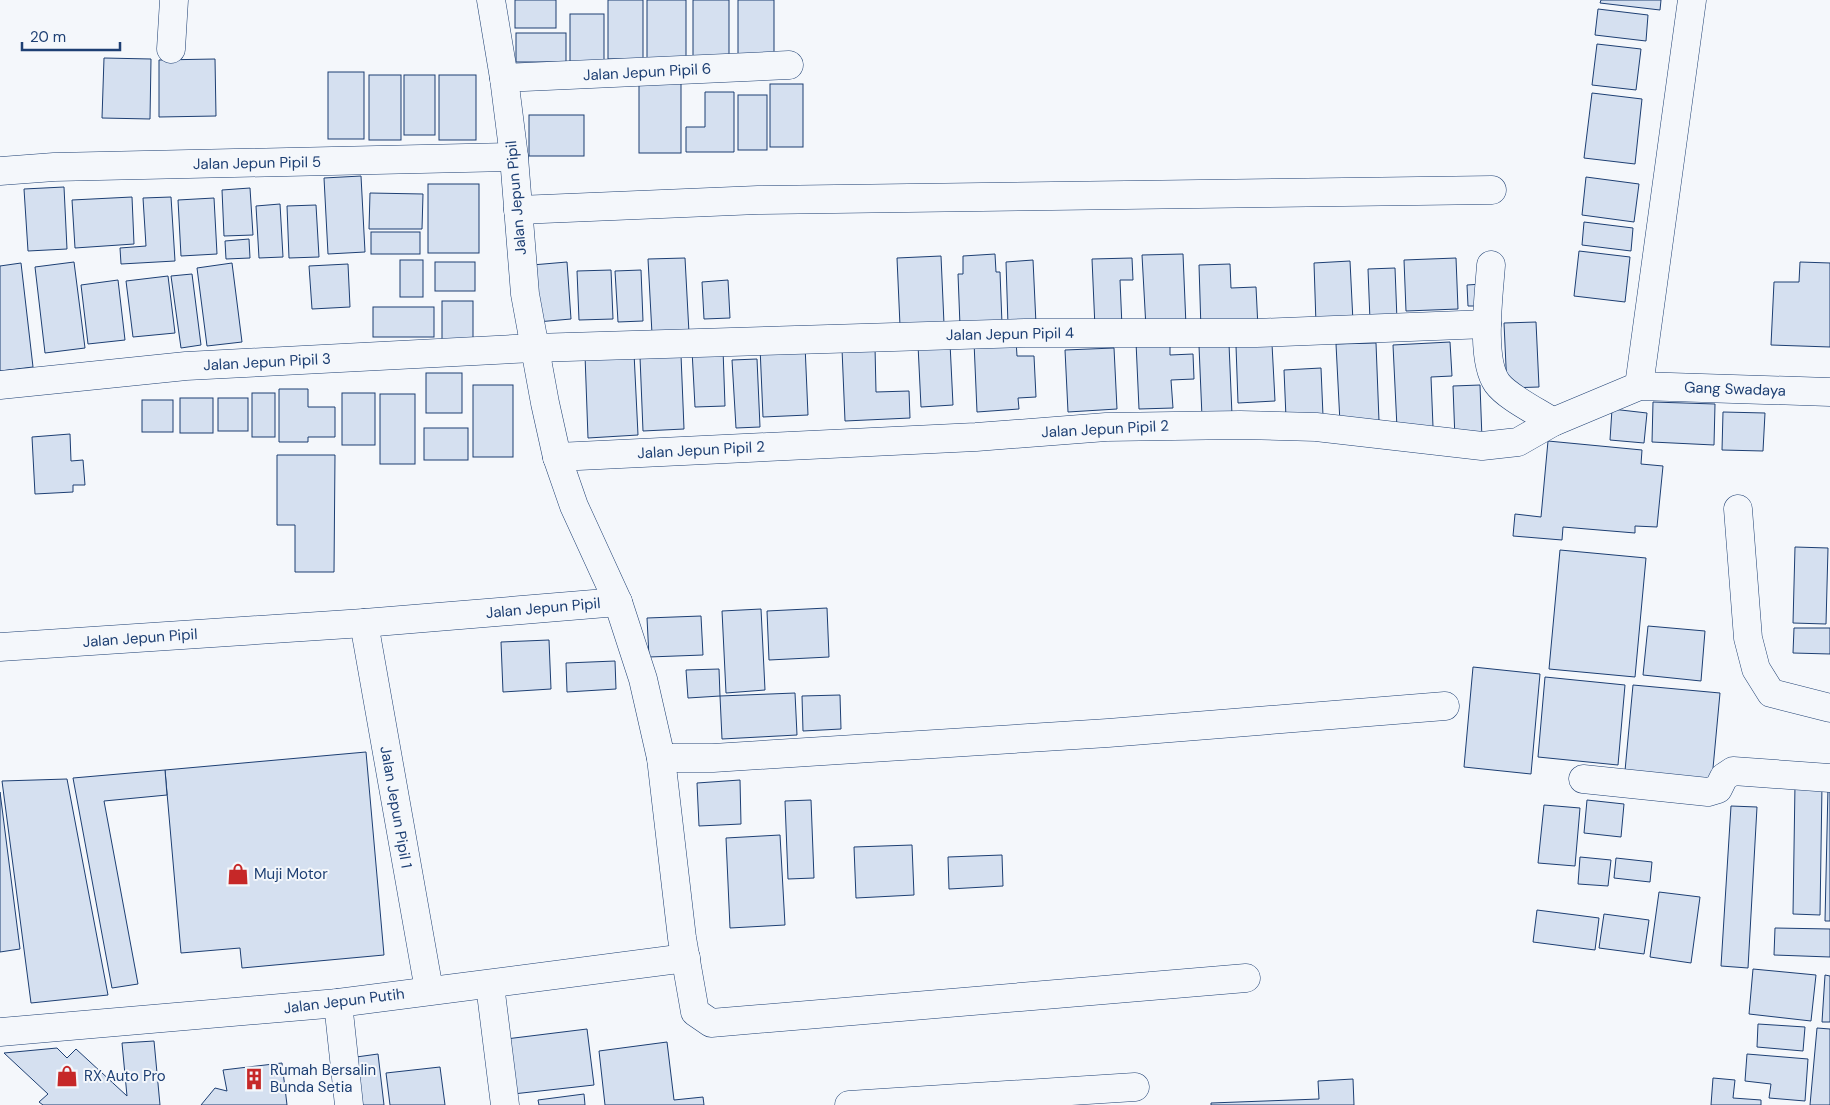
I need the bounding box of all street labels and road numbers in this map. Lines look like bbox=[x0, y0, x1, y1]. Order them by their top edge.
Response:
street label: Jalan Jepun Pipil 6 bbox=[582, 59, 712, 85]
street label: Jalan Jepun Pipil bbox=[501, 140, 531, 256]
street label: Jalan Jepun Pipil 5 bbox=[193, 152, 321, 174]
street label: Jalan Jepun Pipil 4 bbox=[946, 323, 1074, 345]
street label: Jalan Jepun Pipil 3 bbox=[203, 349, 331, 375]
street label: Gang Swadaya bbox=[1684, 377, 1786, 401]
street label: Jalan Jepun Pipil 2 bbox=[1041, 416, 1169, 442]
street label: Jalan Jepun Pipil 2 bbox=[637, 437, 765, 463]
street label: Jalan Jepun Pipil bbox=[485, 593, 601, 623]
street label: Jalan Jepun Pipil bbox=[82, 624, 198, 652]
street label: Jalan Jepun Pipil 1 bbox=[375, 744, 417, 870]
street label: Jalan Jepun Putih bbox=[282, 984, 406, 1018]

